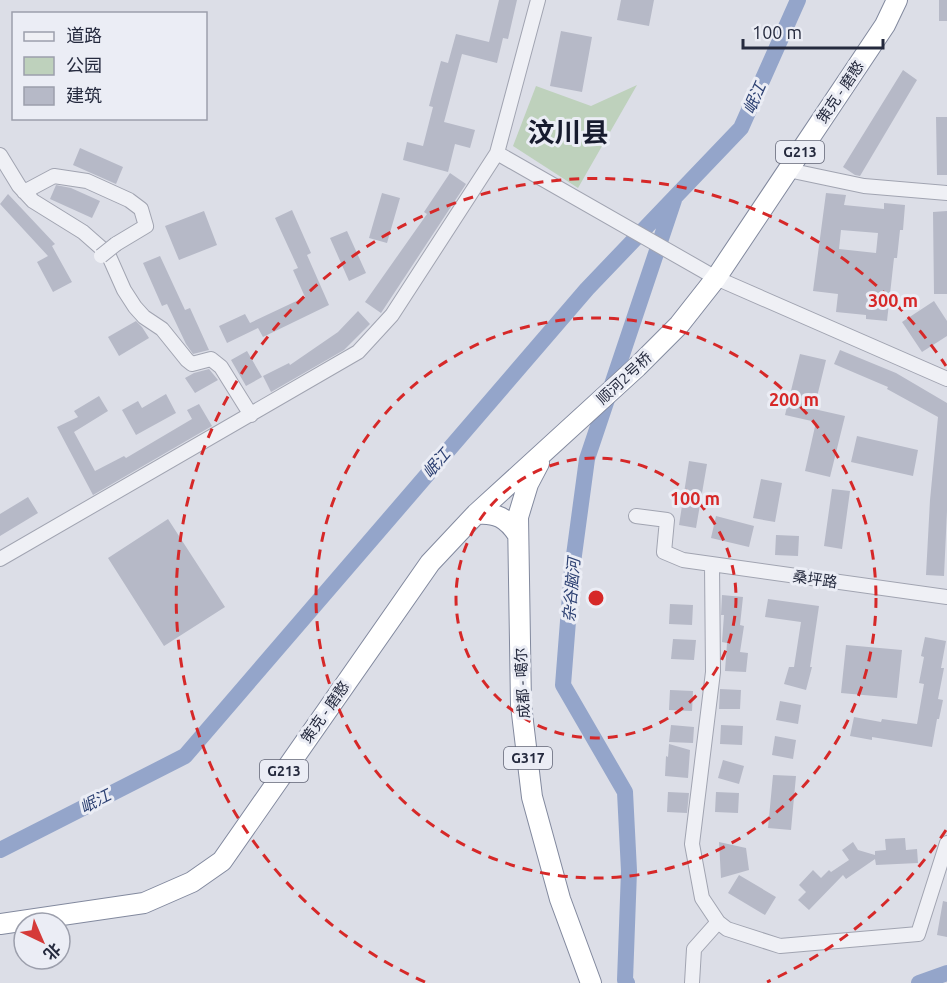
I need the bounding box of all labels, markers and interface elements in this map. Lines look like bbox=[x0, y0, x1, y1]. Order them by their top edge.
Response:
legend bbox=[12, 12, 207, 120]
scale bar bbox=[743, 12, 882, 50]
text: 100 m bbox=[752, 22, 802, 42]
text: 道路 bbox=[66, 25, 102, 45]
text: 公园 bbox=[66, 55, 102, 75]
street label: 策克 - 磨憨 bbox=[813, 58, 867, 126]
water label: 岷江 bbox=[739, 78, 770, 116]
text: 建筑 bbox=[66, 85, 102, 105]
district label: 汶川县 bbox=[528, 117, 609, 147]
road number: G213 bbox=[776, 141, 824, 163]
text: 300 m bbox=[868, 290, 918, 310]
street label: 顺河2号桥 bbox=[593, 348, 655, 408]
text: 200 m bbox=[769, 389, 819, 409]
water label: 岷江 bbox=[419, 444, 455, 481]
text: 100 m bbox=[670, 488, 720, 508]
water label: 杂谷脑河 bbox=[559, 554, 583, 623]
street label: 桑坪路 bbox=[792, 567, 838, 591]
centre of rings bbox=[586, 588, 606, 608]
street label: 成都 - 噶尔 bbox=[512, 647, 532, 719]
street label: 策克 - 磨憨 bbox=[298, 678, 352, 746]
road number: G317 bbox=[504, 747, 552, 769]
road number: G213 bbox=[260, 760, 308, 782]
water label: 岷江 bbox=[77, 785, 115, 816]
north arrow bbox=[12, 911, 72, 971]
text: 北 bbox=[40, 940, 64, 964]

